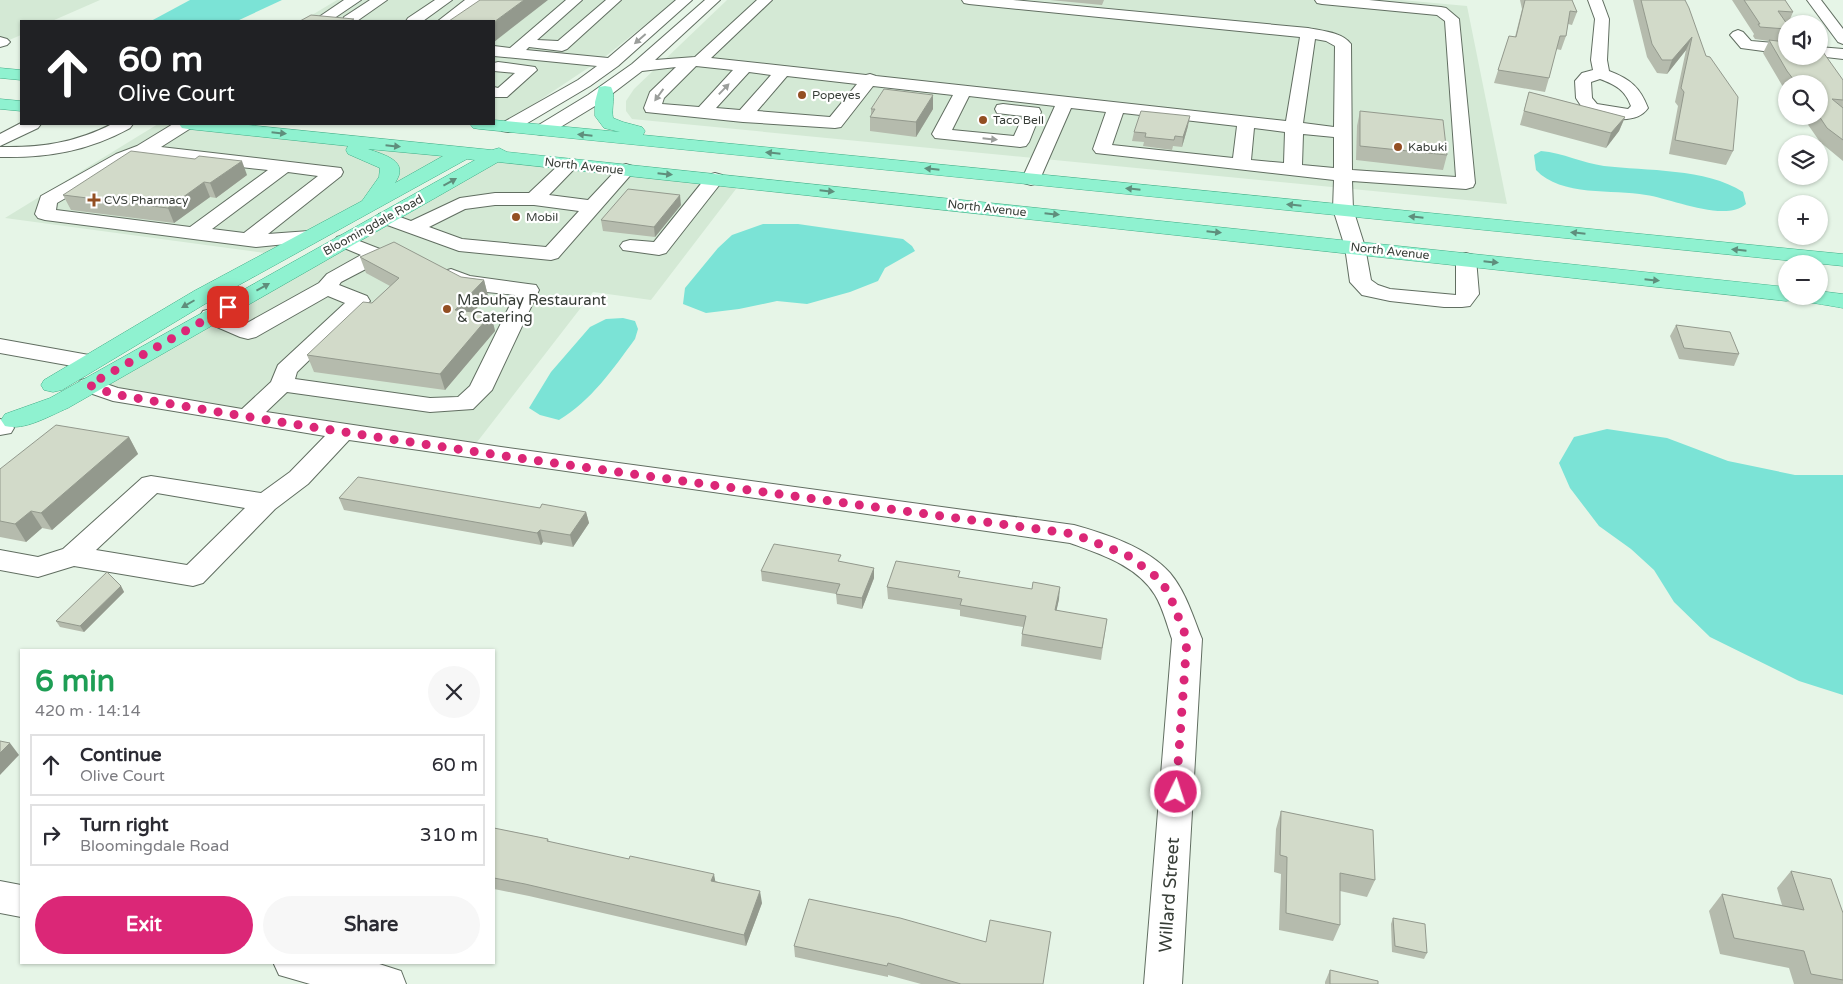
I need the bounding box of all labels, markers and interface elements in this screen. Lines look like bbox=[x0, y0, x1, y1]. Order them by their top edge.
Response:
map controls bbox=[1778, 15, 1828, 305]
button: sound bbox=[1778, 15, 1828, 65]
one-way arrow bbox=[634, 33, 646, 44]
text: 60 m bbox=[118, 39, 203, 81]
icon: ahead bbox=[35, 40, 100, 105]
button: search bbox=[1778, 75, 1828, 125]
text: Olive Court bbox=[118, 81, 235, 107]
one-way arrow bbox=[718, 84, 730, 96]
one-way arrow bbox=[654, 88, 664, 102]
place label: Popeyes bbox=[812, 88, 861, 102]
marker: Popeyes bbox=[796, 89, 808, 101]
place label: Taco Bell bbox=[993, 113, 1044, 127]
marker: Taco Bell bbox=[977, 114, 989, 126]
one-way arrow bbox=[271, 130, 287, 138]
one-way arrow bbox=[577, 131, 593, 139]
one-way arrow bbox=[982, 135, 998, 143]
button: layers bbox=[1778, 135, 1828, 185]
place label: Kabuki bbox=[1408, 140, 1447, 154]
marker: Kabuki bbox=[1392, 141, 1404, 153]
one-way arrow bbox=[385, 142, 401, 150]
one-way arrow bbox=[765, 149, 781, 157]
street label: North Avenue bbox=[544, 155, 624, 177]
one-way arrow bbox=[923, 165, 939, 173]
one-way arrow bbox=[657, 170, 673, 178]
one-way arrow bbox=[443, 177, 457, 186]
one-way arrow bbox=[1124, 185, 1140, 193]
one-way arrow bbox=[819, 187, 835, 195]
street label: Bloomingdale Road bbox=[321, 192, 425, 258]
place label: CVS Pharmacy bbox=[104, 193, 189, 207]
marker: CVS Pharmacy bbox=[88, 194, 100, 206]
button: + bbox=[1778, 195, 1828, 245]
street label: North Avenue bbox=[947, 197, 1027, 219]
one-way arrow bbox=[1286, 201, 1302, 209]
place label: Mobil bbox=[526, 210, 558, 224]
one-way arrow bbox=[1044, 210, 1060, 218]
marker: Mobil bbox=[510, 211, 522, 223]
one-way arrow bbox=[1408, 213, 1424, 221]
one-way arrow bbox=[1206, 228, 1222, 236]
one-way arrow bbox=[1569, 229, 1585, 237]
street label: North Avenue bbox=[1350, 240, 1430, 262]
one-way arrow bbox=[1731, 245, 1747, 253]
button: − bbox=[1778, 255, 1828, 305]
one-way arrow bbox=[1483, 258, 1499, 266]
one-way arrow bbox=[1644, 276, 1660, 284]
one-way arrow bbox=[255, 283, 270, 291]
pin bbox=[207, 286, 249, 328]
place label: Mabuhay Restaurant & Catering bbox=[457, 291, 607, 326]
icon: arrive bbox=[214, 293, 242, 321]
one-way arrow bbox=[182, 299, 195, 308]
marker: Mabuhay Restaurant & Catering bbox=[441, 303, 453, 315]
text: 6 min bbox=[35, 663, 115, 700]
button: close bbox=[428, 666, 480, 718]
text: 420 m · 14:14 bbox=[35, 701, 141, 721]
text: Continue bbox=[80, 744, 162, 766]
icon: ahead bbox=[37, 751, 65, 779]
text: 60 m bbox=[432, 754, 478, 776]
position arrow bbox=[1149, 765, 1201, 817]
text: Olive Court bbox=[80, 766, 165, 786]
text: Turn right bbox=[80, 814, 168, 836]
icon: right bbox=[37, 821, 65, 849]
text: 310 m bbox=[420, 824, 478, 846]
text: Bloomingdale Road bbox=[80, 836, 229, 856]
street label: Willard Street bbox=[1154, 836, 1184, 953]
button: Exit bbox=[35, 896, 253, 954]
button: Share bbox=[263, 896, 480, 954]

